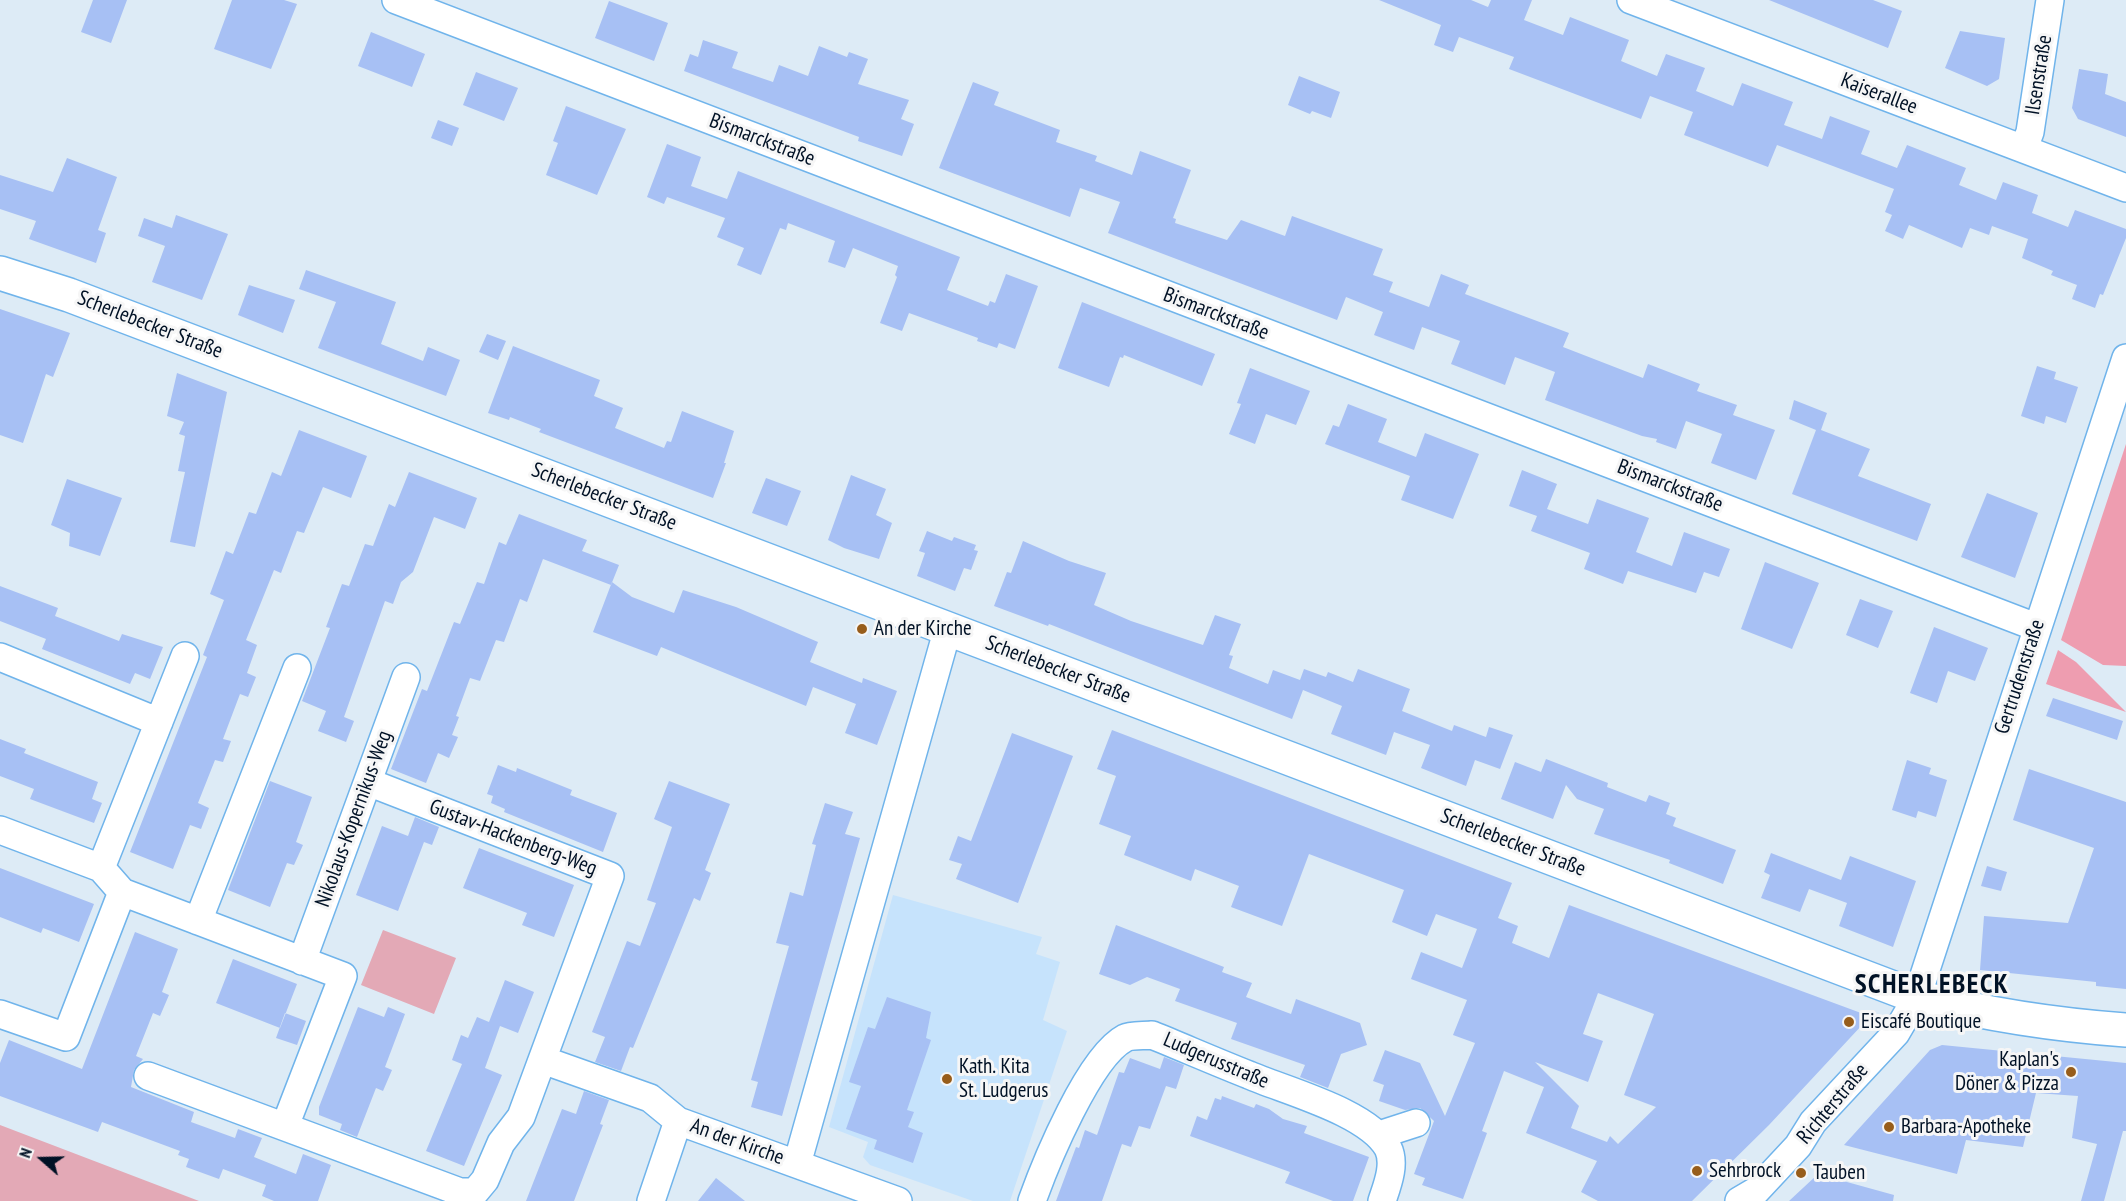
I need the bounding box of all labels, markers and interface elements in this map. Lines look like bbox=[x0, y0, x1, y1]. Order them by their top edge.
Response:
street label: Ilsenstraße bbox=[2020, 33, 2058, 117]
street label: Kaiserallee bbox=[1837, 68, 1921, 120]
street label: Bismarckstraße bbox=[706, 108, 818, 172]
street label: Bismarckstraße bbox=[1160, 282, 1272, 346]
street label: Scherlebecker Straße bbox=[74, 286, 226, 364]
street label: Bismarckstraße bbox=[1614, 454, 1726, 518]
street label: Scherlebecker Straße bbox=[528, 458, 680, 536]
place label: An der Kirche bbox=[874, 616, 972, 642]
street label: Gertrudenstraße bbox=[1990, 617, 2050, 737]
marker: An der Kirche bbox=[855, 622, 869, 636]
street label: Scherlebecker Straße bbox=[982, 631, 1134, 709]
street label: Nikolaus-Kopernikus-Weg bbox=[310, 727, 398, 911]
street label: Gustav-Hackenberg-Weg bbox=[426, 794, 600, 882]
street label: Scherlebecker Straße bbox=[1437, 804, 1589, 882]
district label: SCHERLEBECK bbox=[1855, 969, 2009, 1001]
place label: Eiscafé Boutique bbox=[1861, 1009, 1981, 1035]
marker: Eiscafé Boutique bbox=[1842, 1015, 1856, 1029]
street label: Ludgerusstraße bbox=[1159, 1027, 1273, 1095]
place label: Kaplan's Döner & Pizza bbox=[1955, 1047, 2059, 1097]
place label: Kath. Kita St. Ludgerus bbox=[959, 1054, 1048, 1104]
street label: Richterstraße bbox=[1792, 1059, 1874, 1149]
marker: Kaplan's Döner & Pizza bbox=[2064, 1065, 2078, 1079]
marker: Kath. Kita St. Ludgerus bbox=[940, 1072, 954, 1086]
street label: An der Kirche bbox=[687, 1113, 787, 1171]
place label: Barbara-Apotheke bbox=[1901, 1114, 2031, 1140]
marker: Barbara-Apotheke bbox=[1882, 1120, 1896, 1134]
north arrow bbox=[12, 1129, 72, 1189]
text: N bbox=[14, 1145, 36, 1160]
place label: Sehrbrock bbox=[1709, 1158, 1781, 1184]
place label: Tauben bbox=[1813, 1160, 1865, 1186]
marker: Sehrbrock bbox=[1690, 1164, 1704, 1178]
marker: Tauben bbox=[1794, 1166, 1808, 1180]

